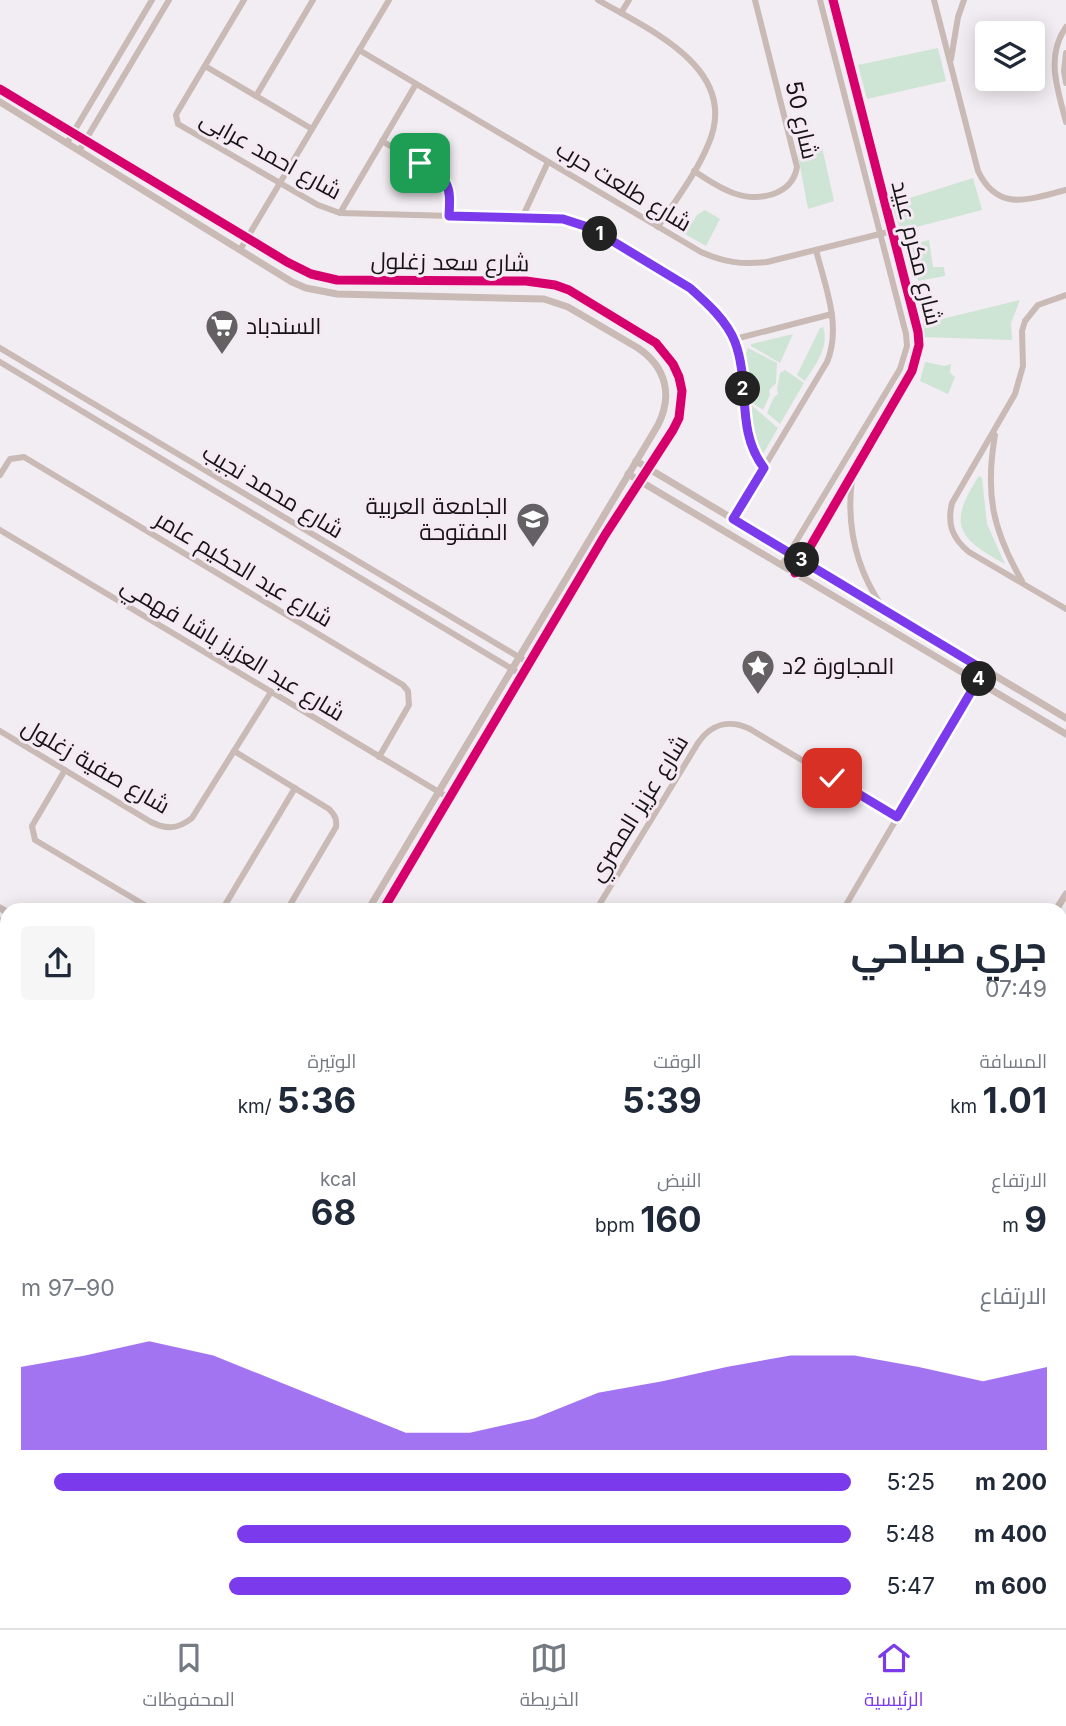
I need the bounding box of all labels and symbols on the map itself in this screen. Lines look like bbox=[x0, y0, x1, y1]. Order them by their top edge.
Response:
street label: شارع 50 bbox=[777, 78, 825, 162]
street label: شارع احمد عرابى bbox=[194, 105, 347, 207]
pin bbox=[390, 133, 450, 193]
street label: شارع طلعت حرب bbox=[550, 135, 697, 239]
street label: شارع مكرم عبيد bbox=[884, 178, 949, 329]
pin: 1 bbox=[582, 216, 618, 252]
street label: شارع سعد زغلول bbox=[370, 247, 530, 279]
supermarket icon: السندباد bbox=[203, 307, 241, 356]
place label: السندباد bbox=[246, 312, 321, 340]
pin: 2 bbox=[726, 372, 760, 406]
street label: شارع محمد نجيب bbox=[196, 438, 349, 546]
place label: الجامعة العربية المفتوحة bbox=[365, 492, 508, 546]
school or university icon: الجامعة العربية المفتوحة bbox=[514, 500, 552, 549]
street label: شارع عبد الحكيم عامر bbox=[147, 504, 338, 635]
pin: 3 bbox=[784, 542, 820, 578]
street label: شارع عبد العزيز باشا فهمي bbox=[114, 571, 350, 730]
place icon: المجاورة 2د bbox=[739, 647, 777, 696]
place label: المجاورة 2د bbox=[782, 652, 894, 680]
pin: 4 bbox=[962, 662, 996, 696]
street label: شارع صفية زغلول bbox=[16, 712, 175, 821]
street label: شارع عزيز المصري bbox=[582, 730, 698, 888]
pin bbox=[802, 748, 862, 808]

